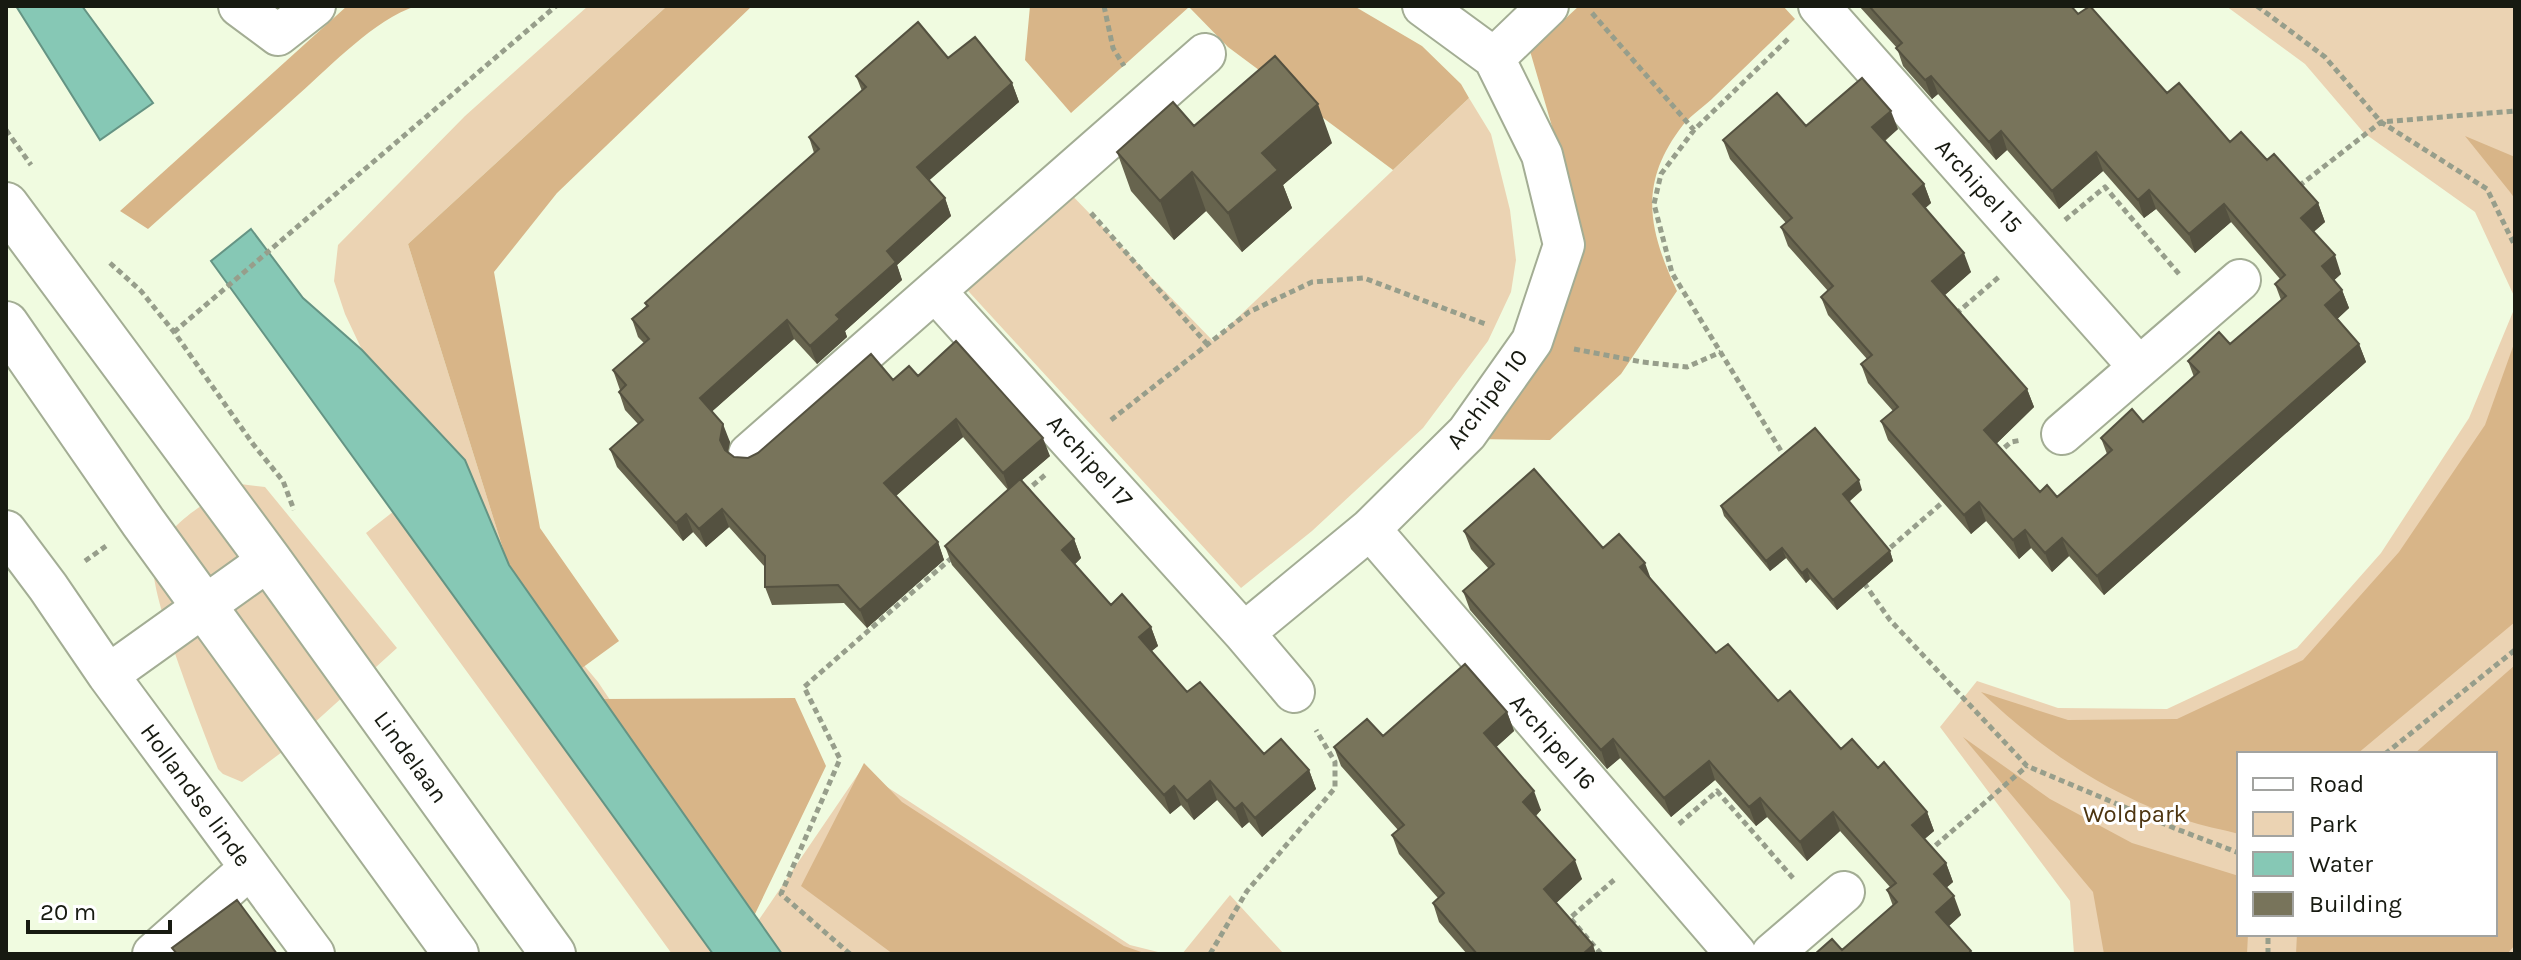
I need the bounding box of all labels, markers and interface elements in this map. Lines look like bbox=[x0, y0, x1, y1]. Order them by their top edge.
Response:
street label: Archipel 15 bbox=[1930, 133, 2028, 239]
street label: Archipel 10 bbox=[1440, 344, 1534, 454]
street label: Archipel 17 bbox=[1041, 409, 1139, 513]
street label: Archipel 16 bbox=[1504, 689, 1602, 795]
street label: Lindelaan bbox=[368, 705, 454, 809]
street label: Hollandse linde bbox=[135, 718, 257, 872]
legend bbox=[2237, 752, 2497, 936]
text: Road bbox=[2309, 770, 2364, 798]
park label: Woldpark bbox=[2083, 800, 2187, 828]
text: Park bbox=[2309, 810, 2358, 838]
text: Water bbox=[2309, 850, 2373, 878]
scale bar bbox=[28, 884, 170, 934]
text: Building bbox=[2309, 890, 2402, 918]
text: 20 m bbox=[40, 898, 96, 926]

